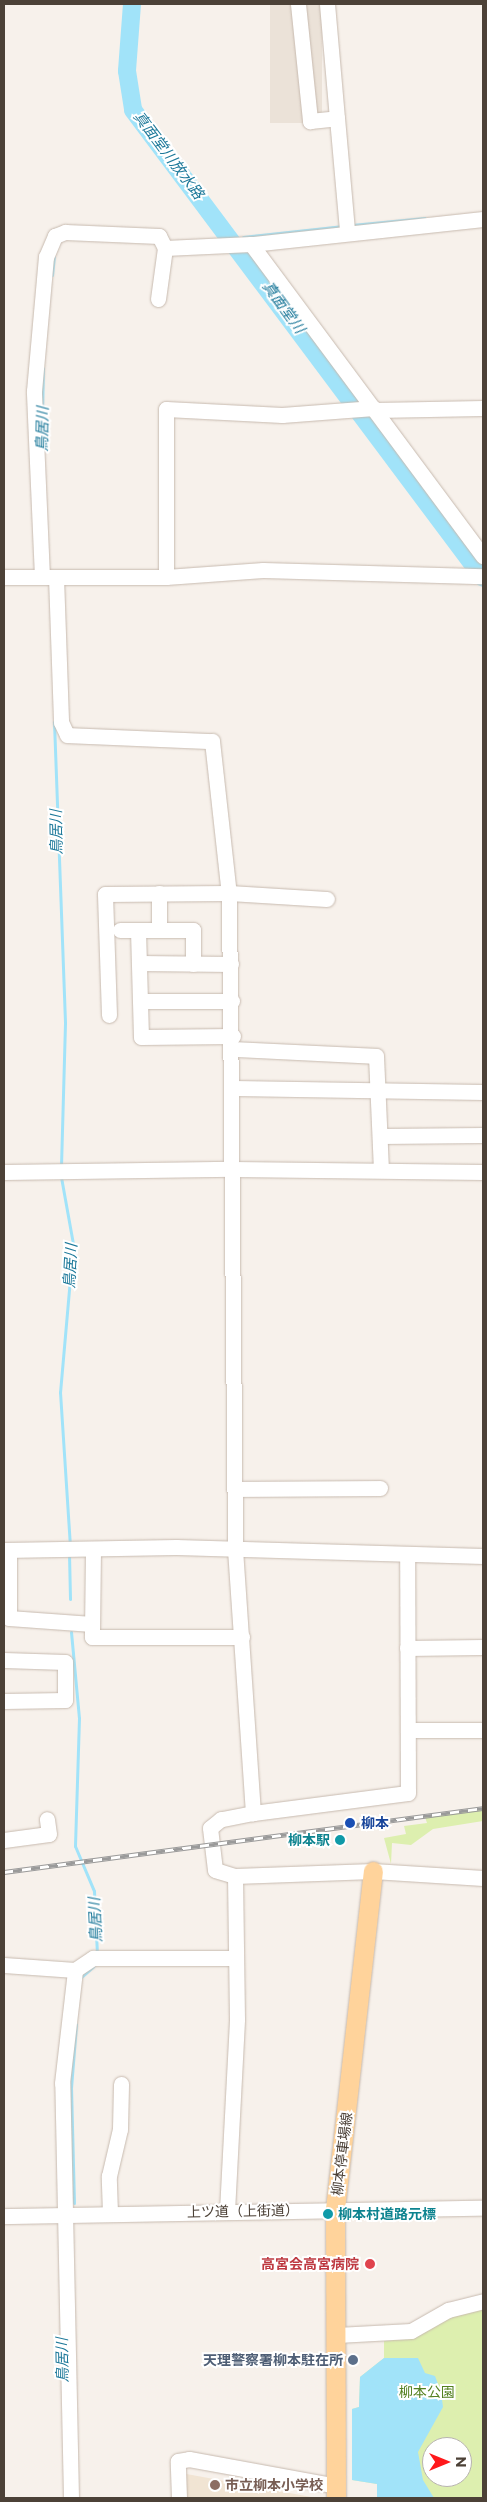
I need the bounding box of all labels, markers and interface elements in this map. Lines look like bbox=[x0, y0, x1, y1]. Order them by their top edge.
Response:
water label: 真面堂川放水路 bbox=[130, 108, 208, 202]
water label: 真面堂川 bbox=[259, 277, 309, 337]
water label: 鳥居川 bbox=[33, 406, 51, 452]
water label: 鳥居川 bbox=[47, 809, 65, 855]
water label: 鳥居川 bbox=[60, 1243, 80, 1289]
place label: 柳本 bbox=[361, 1815, 389, 1831]
marker: 柳本 bbox=[343, 1816, 357, 1830]
place label: 柳本駅 bbox=[288, 1832, 330, 1848]
marker: 柳本駅 bbox=[334, 1834, 346, 1846]
water label: 鳥居川 bbox=[85, 1897, 105, 1943]
street label: 柳本停車場線 bbox=[329, 2111, 355, 2197]
street label: 上ツ道（上街道） bbox=[187, 2202, 299, 2220]
place label: 柳本村道路元標 bbox=[338, 2206, 436, 2222]
marker: 柳本村道路元標 bbox=[322, 2208, 334, 2220]
place label: 高宮会高宮病院 bbox=[261, 2256, 359, 2272]
marker: 高宮会高宮病院 bbox=[363, 2257, 377, 2271]
water label: 鳥居川 bbox=[53, 2337, 71, 2383]
place label: 天理警察署柳本駐在所 bbox=[203, 2352, 343, 2368]
marker: 天理警察署柳本駐在所 bbox=[347, 2354, 359, 2366]
park label: 柳本公園 bbox=[399, 2384, 455, 2400]
north arrow bbox=[422, 2437, 472, 2487]
text: N bbox=[452, 2456, 470, 2468]
place label: 市立柳本小学校 bbox=[225, 2477, 323, 2493]
marker: 市立柳本小学校 bbox=[209, 2479, 221, 2491]

